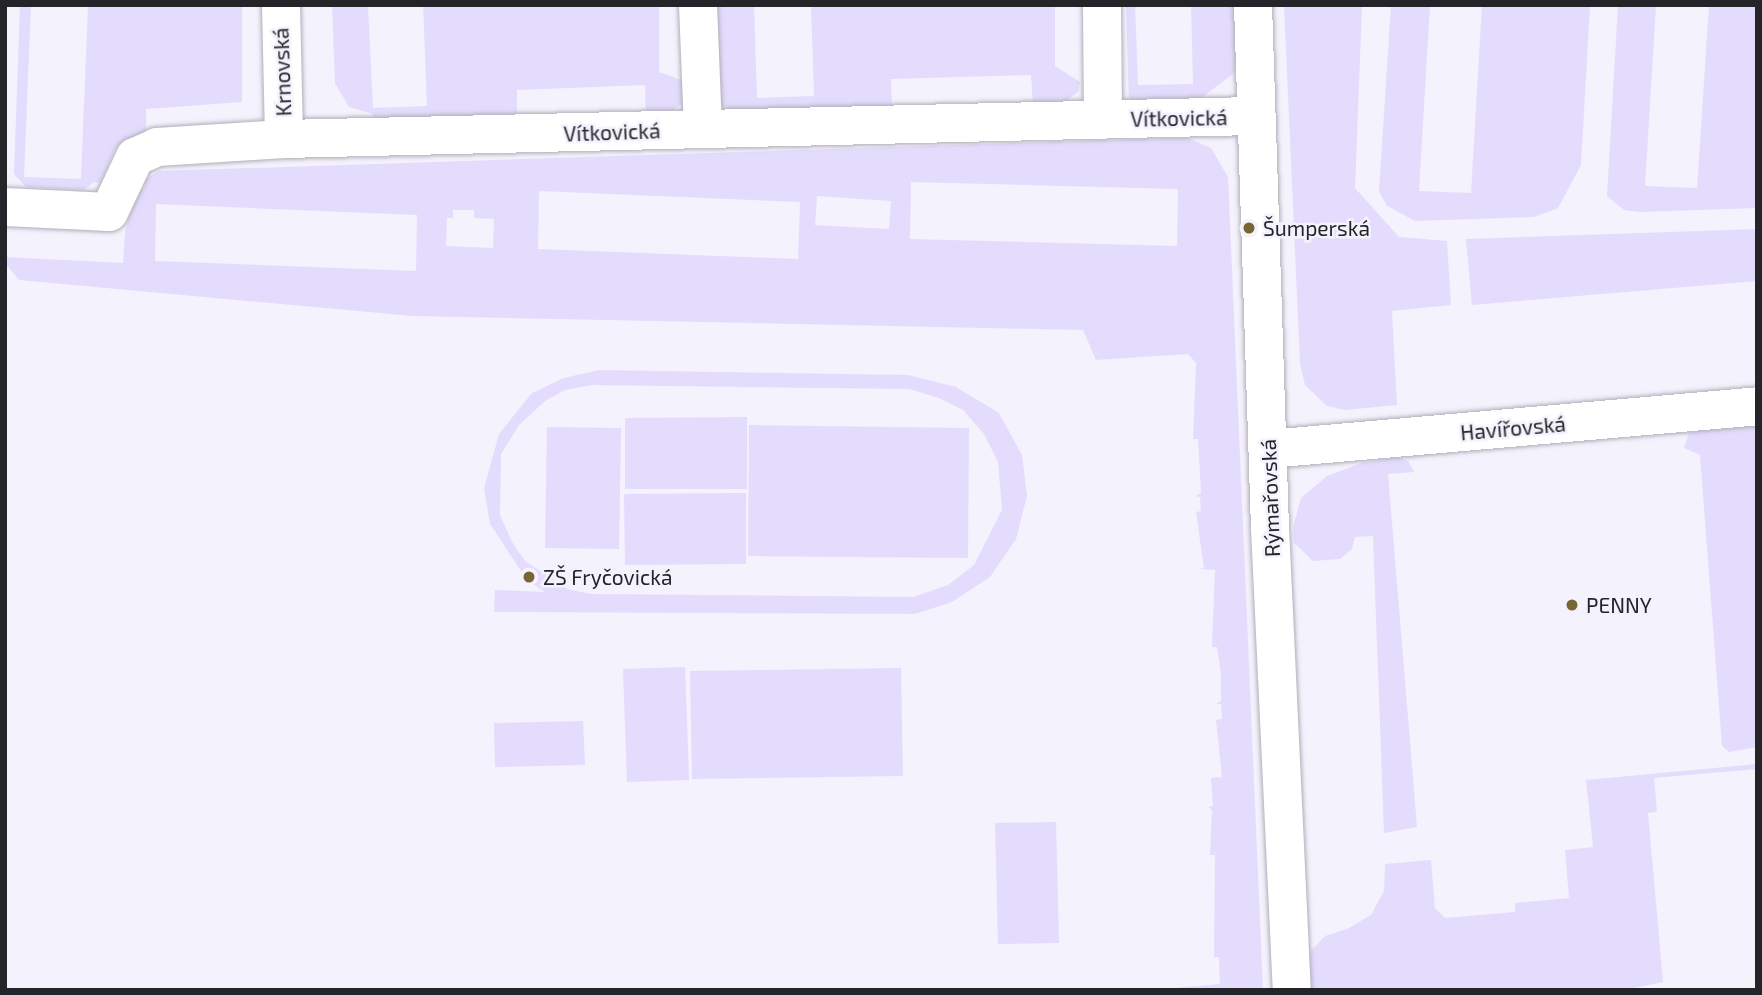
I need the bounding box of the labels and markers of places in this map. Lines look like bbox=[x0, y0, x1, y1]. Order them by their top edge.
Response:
place label: Šumperská bbox=[1263, 215, 1370, 241]
marker: Šumperská bbox=[1241, 220, 1257, 236]
place label: ZŠ Fryčovická bbox=[543, 564, 672, 590]
marker: ZŠ Fryčovická bbox=[521, 569, 537, 585]
place label: PENNY bbox=[1586, 592, 1652, 618]
marker: PENNY bbox=[1564, 597, 1580, 613]

